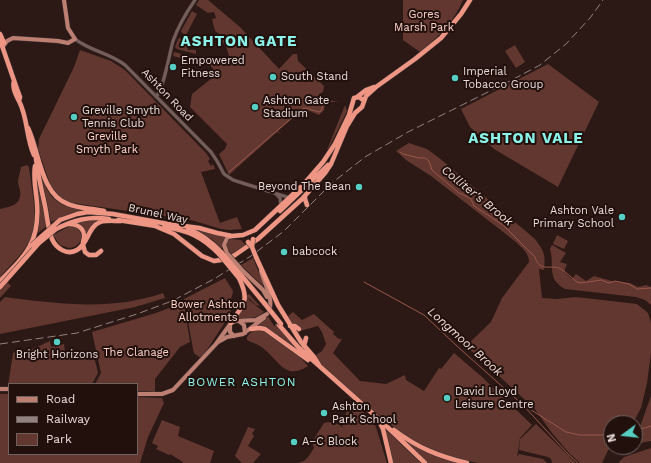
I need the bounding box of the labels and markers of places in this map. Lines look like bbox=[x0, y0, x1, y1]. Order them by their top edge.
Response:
place label: Empowered Fitness bbox=[181, 54, 245, 80]
marker: Empowered Fitness bbox=[168, 62, 178, 72]
place label: Imperial Tobacco Group bbox=[463, 65, 543, 91]
place label: South Stand bbox=[281, 70, 348, 84]
marker: South Stand bbox=[268, 72, 278, 82]
marker: Imperial Tobacco Group bbox=[450, 73, 460, 83]
place label: Ashton Gate Stadium bbox=[263, 94, 329, 120]
marker: Ashton Gate Stadium bbox=[250, 102, 260, 112]
place label: Greville Smyth Tennis Club bbox=[82, 104, 160, 130]
marker: Greville Smyth Tennis Club bbox=[69, 112, 79, 122]
place label: Beyond The Bean bbox=[258, 180, 351, 194]
marker: Beyond The Bean bbox=[354, 182, 364, 192]
place label: Ashton Vale Primary School bbox=[533, 204, 614, 230]
marker: Ashton Vale Primary School bbox=[617, 212, 627, 222]
place label: babcock bbox=[292, 245, 337, 259]
marker: babcock bbox=[279, 247, 289, 257]
marker: Bright Horizons bbox=[52, 337, 62, 347]
place label: Bright Horizons bbox=[16, 348, 98, 362]
place label: David Lloyd Leisure Centre bbox=[455, 385, 534, 411]
marker: David Lloyd Leisure Centre bbox=[442, 393, 452, 403]
place label: Ashton Park School bbox=[332, 400, 396, 426]
marker: Ashton Park School bbox=[319, 408, 329, 418]
place label: A–C Block bbox=[302, 435, 357, 449]
marker: A–C Block bbox=[289, 437, 299, 447]

